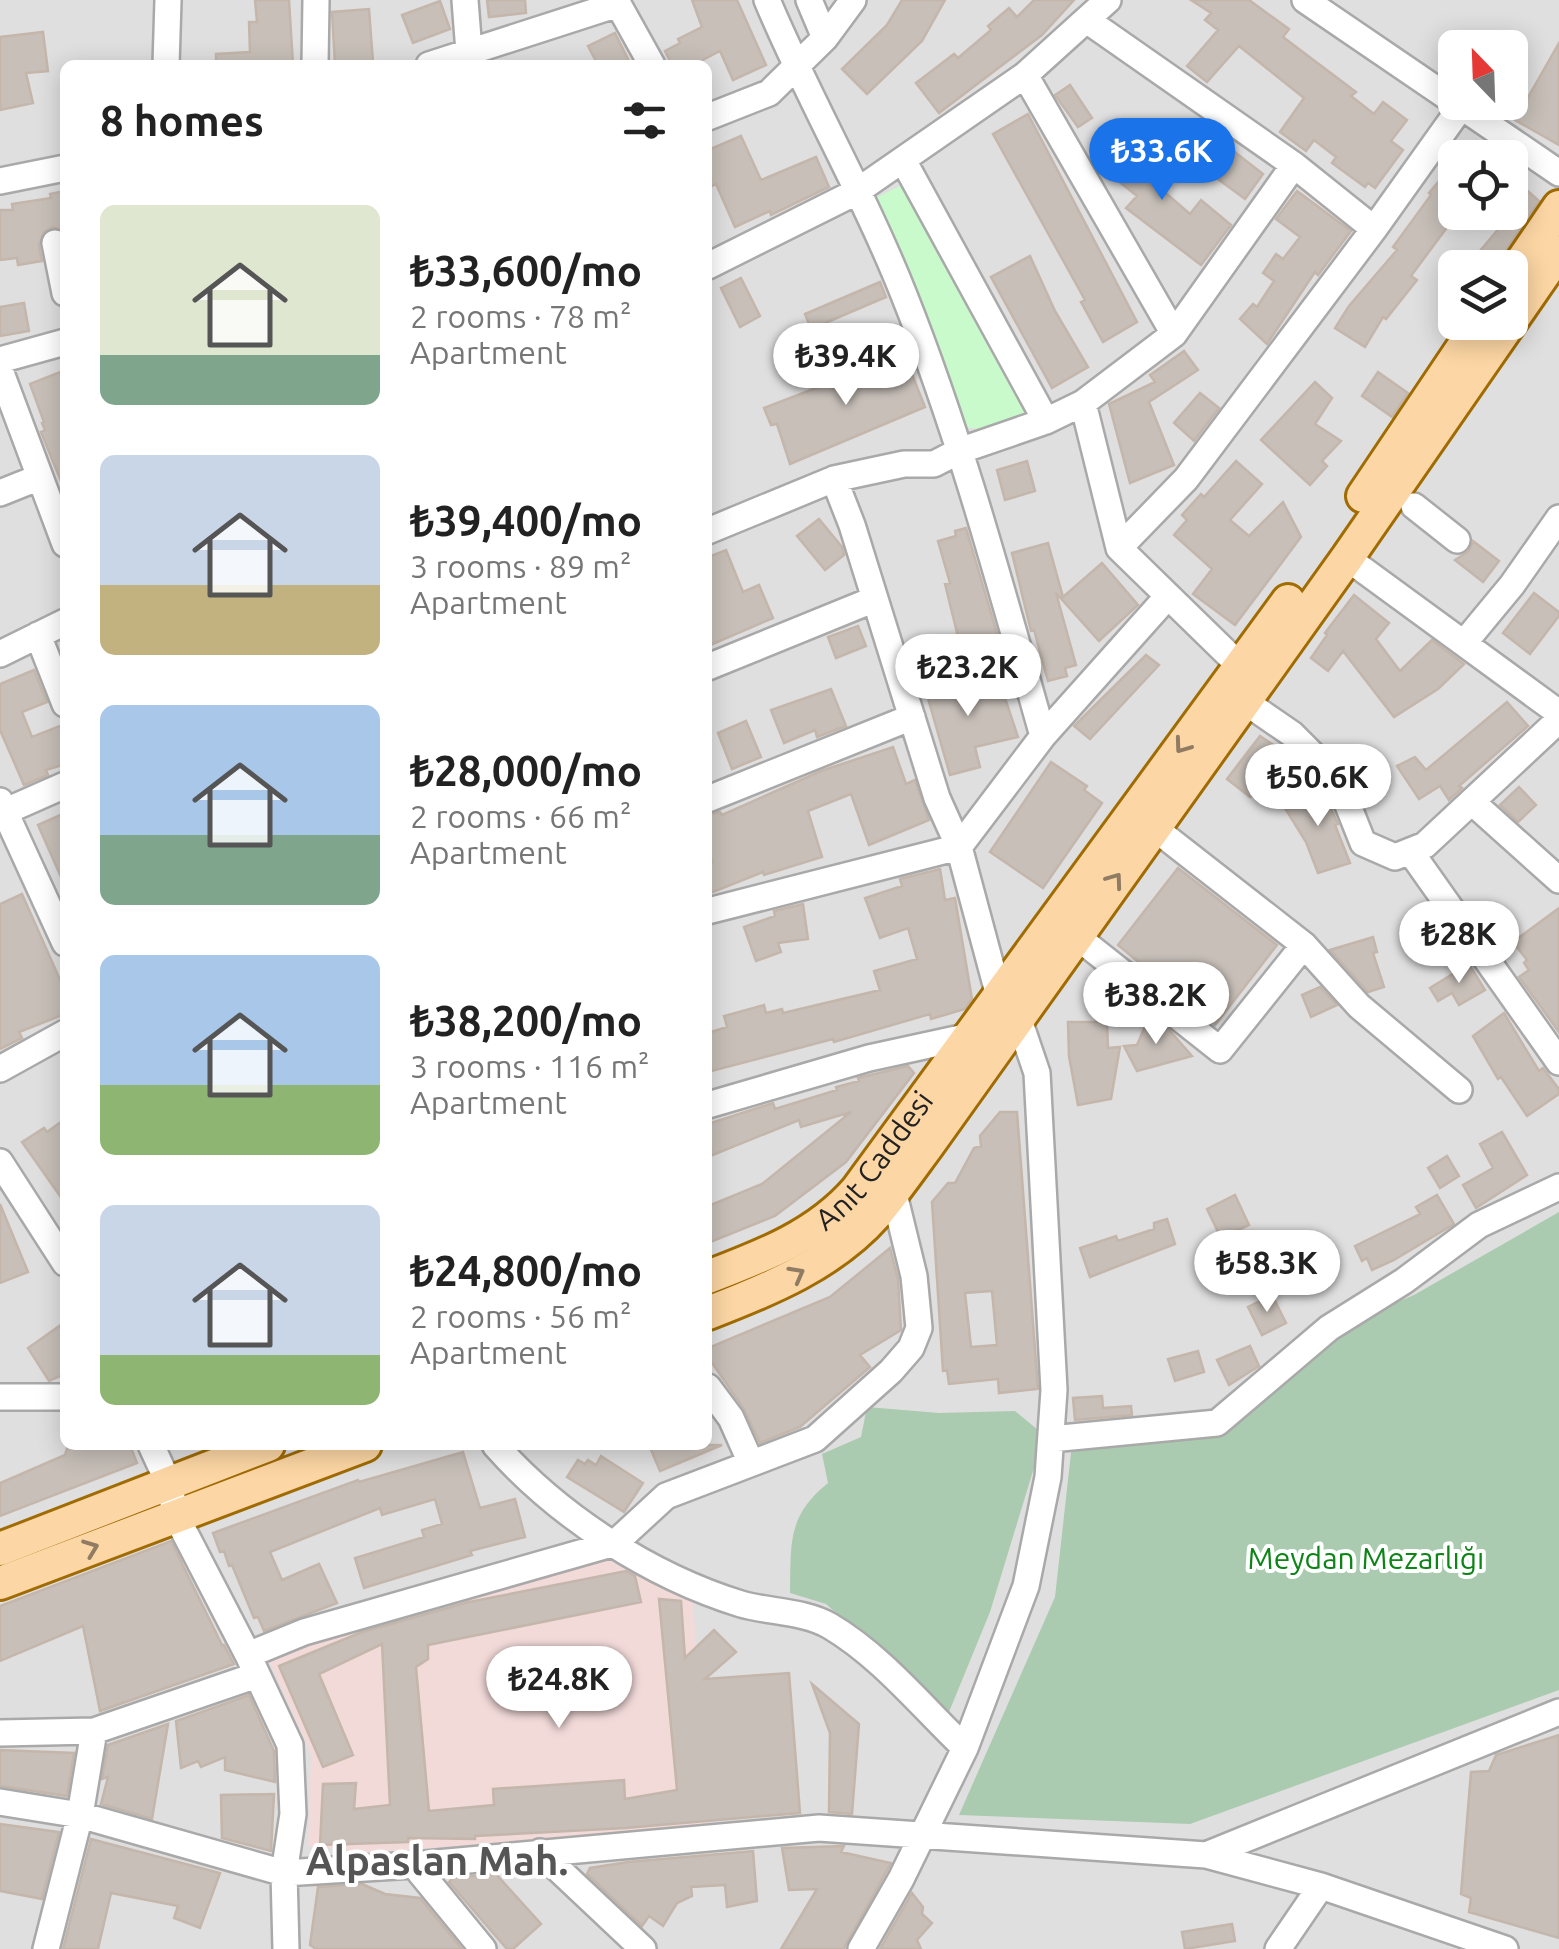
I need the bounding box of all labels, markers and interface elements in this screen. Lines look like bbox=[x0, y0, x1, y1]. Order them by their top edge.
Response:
north arrow bbox=[1438, 30, 1528, 120]
map controls bbox=[1438, 30, 1528, 340]
icon: filters bbox=[617, 93, 672, 148]
text: 8 homes bbox=[100, 97, 264, 144]
pin: ₺33.6K bbox=[1081, 118, 1243, 203]
text: ₺33.6K bbox=[1111, 132, 1213, 168]
button: locate bbox=[1438, 140, 1528, 230]
icon: home bbox=[180, 245, 300, 365]
text: ₺33,600/mo bbox=[410, 247, 642, 294]
button: layers bbox=[1438, 250, 1528, 340]
text: 2 rooms · 78 m² bbox=[410, 298, 631, 334]
pin: ₺39.4K bbox=[765, 323, 927, 408]
text: Apartment bbox=[410, 334, 567, 370]
text: ₺39.4K bbox=[795, 337, 897, 373]
icon: home bbox=[180, 495, 300, 615]
text: ₺39,400/mo bbox=[410, 497, 642, 544]
text: 3 rooms · 89 m² bbox=[410, 548, 631, 584]
text: Apartment bbox=[410, 584, 567, 620]
pin: ₺23.2K bbox=[887, 634, 1049, 719]
text: ₺23.2K bbox=[917, 648, 1019, 684]
one-way arrow bbox=[1176, 734, 1195, 753]
pin: ₺50.6K bbox=[1237, 744, 1399, 829]
icon: home bbox=[180, 745, 300, 865]
text: ₺28,000/mo bbox=[410, 747, 642, 794]
text: ₺50.6K bbox=[1267, 758, 1369, 794]
text: 2 rooms · 66 m² bbox=[410, 798, 631, 834]
text: Apartment bbox=[410, 834, 567, 870]
one-way arrow bbox=[1103, 873, 1122, 892]
pin: ₺28K bbox=[1400, 901, 1518, 986]
text: ₺28K bbox=[1421, 915, 1497, 951]
pin: ₺38.2K bbox=[1075, 962, 1237, 1047]
text: ₺38.2K bbox=[1105, 976, 1207, 1012]
icon: home bbox=[180, 995, 300, 1115]
text: ₺38,200/mo bbox=[410, 997, 642, 1044]
text: 3 rooms · 116 m² bbox=[410, 1048, 650, 1084]
text: Apartment bbox=[410, 1084, 567, 1120]
street label: Anıt Caddesi bbox=[808, 1084, 939, 1237]
pin: ₺58.3K bbox=[1186, 1230, 1348, 1315]
text: ₺58.3K bbox=[1216, 1244, 1318, 1280]
icon: home bbox=[180, 1245, 300, 1365]
text: ₺24,800/mo bbox=[410, 1247, 642, 1294]
one-way arrow bbox=[786, 1266, 804, 1286]
text: 2 rooms · 56 m² bbox=[410, 1298, 631, 1334]
text: Apartment bbox=[410, 1334, 567, 1370]
one-way arrow bbox=[82, 1539, 99, 1560]
park label: Meydan Mezarlığı bbox=[1248, 1541, 1484, 1575]
pin: ₺24.8K bbox=[478, 1646, 640, 1731]
text: ₺24.8K bbox=[508, 1660, 610, 1696]
district label: Alpaslan Mah. bbox=[306, 1838, 568, 1883]

